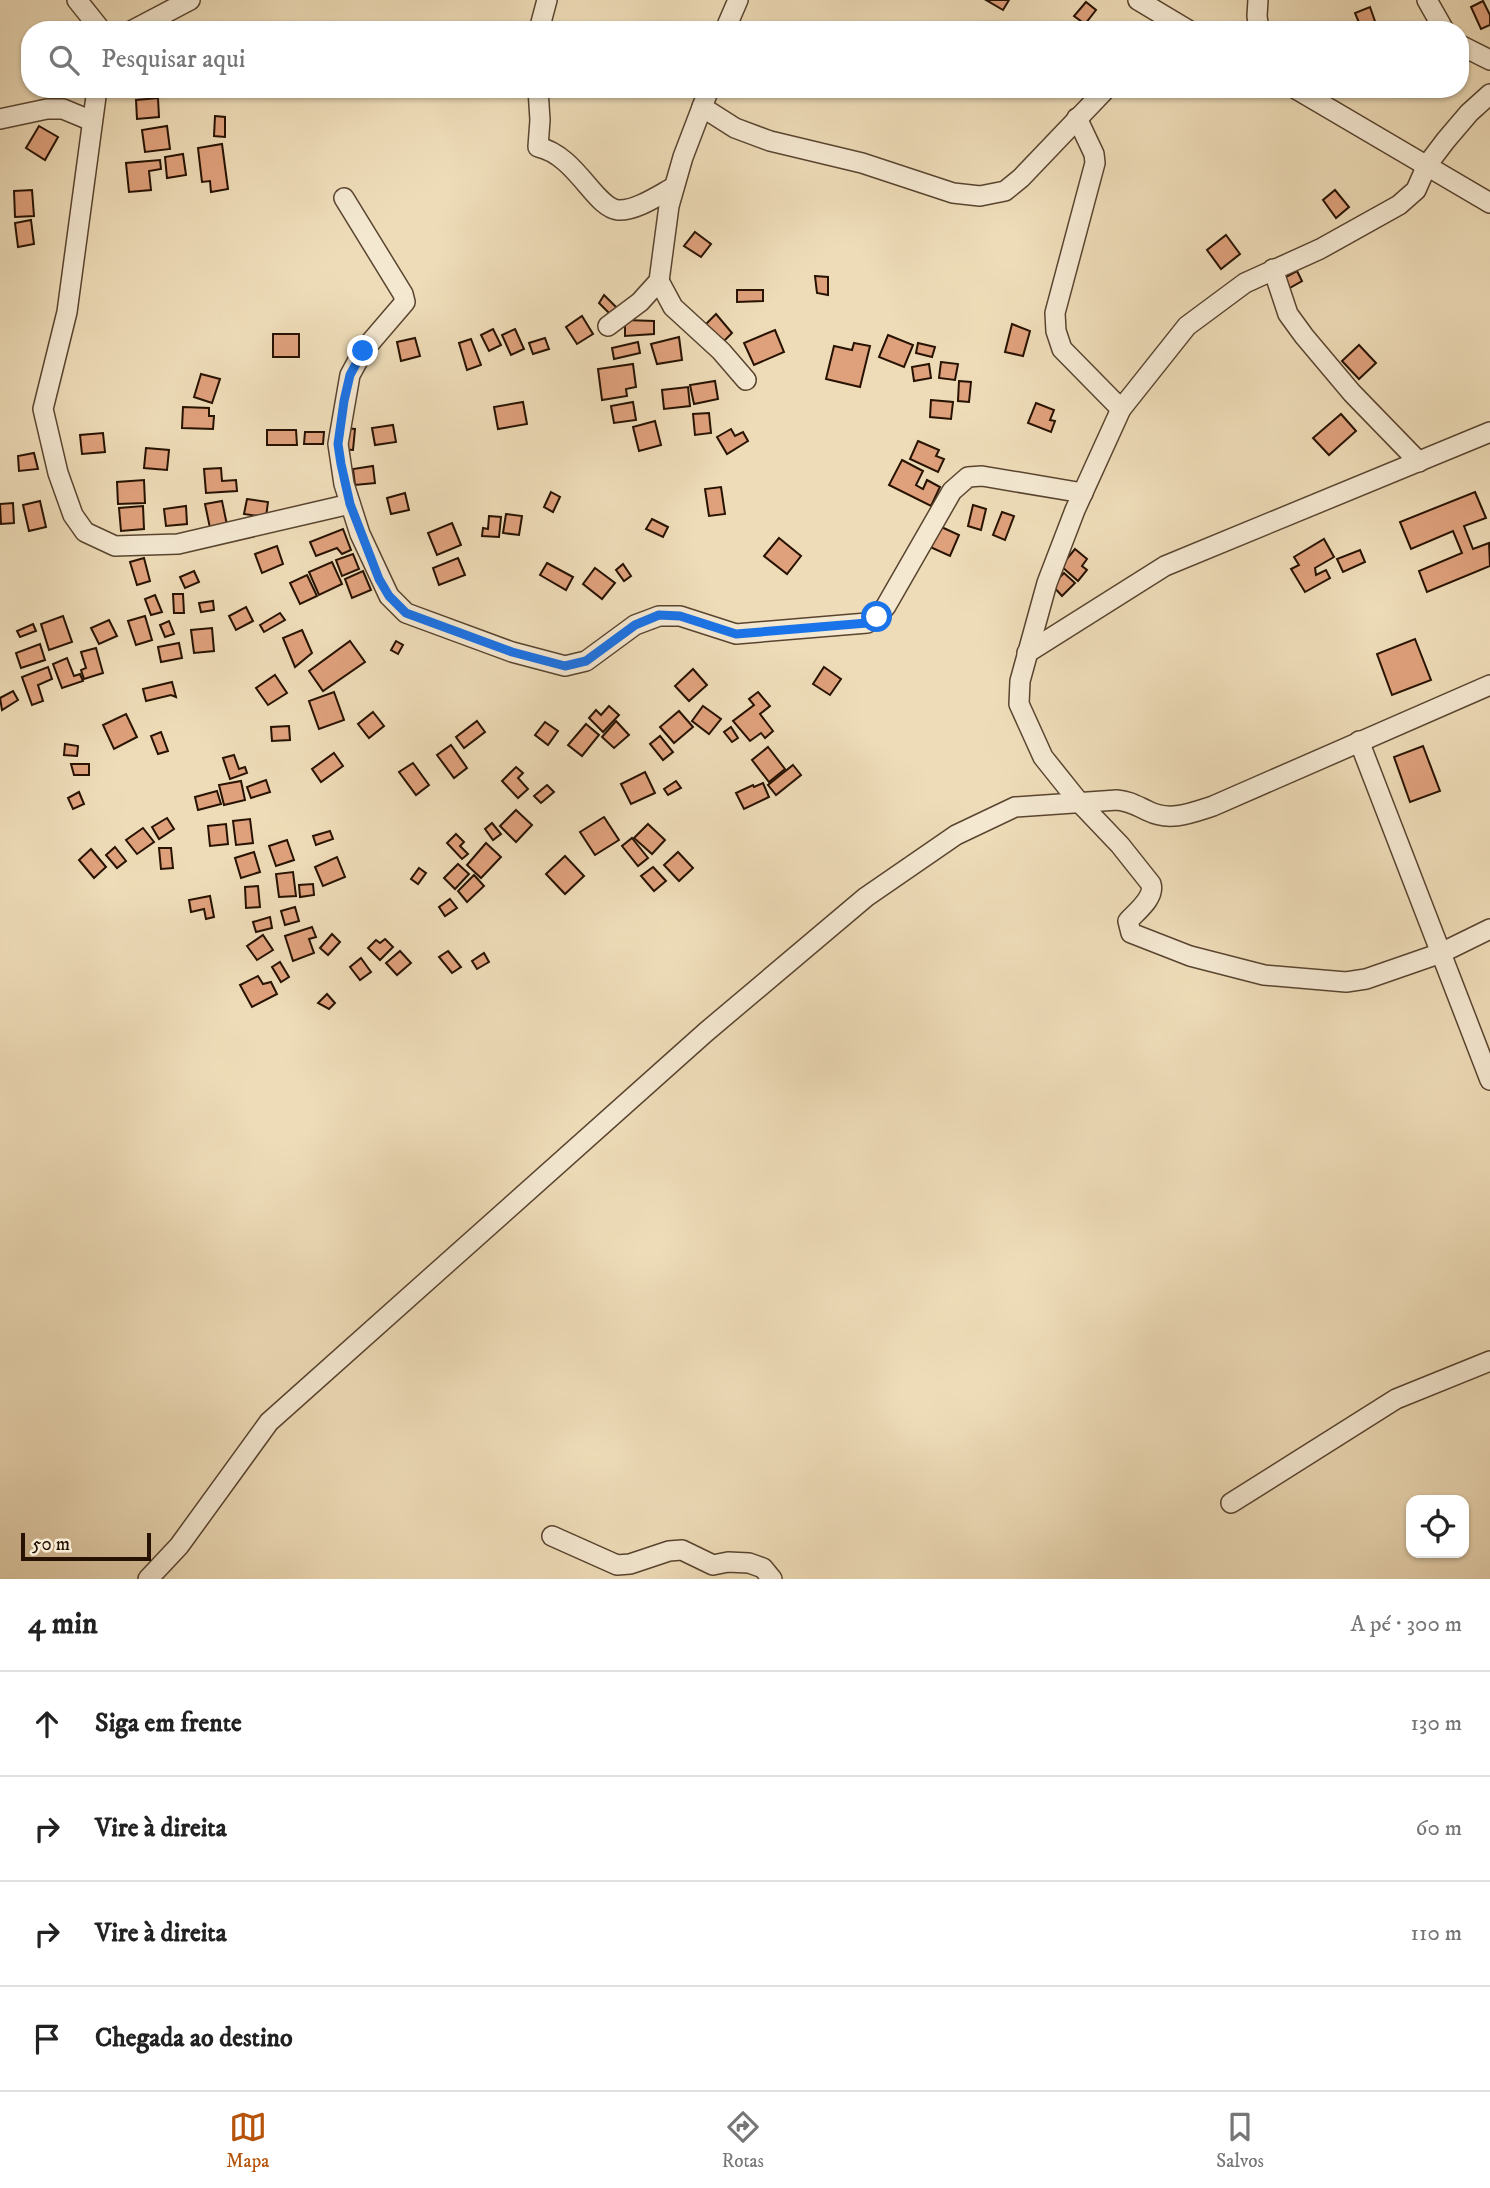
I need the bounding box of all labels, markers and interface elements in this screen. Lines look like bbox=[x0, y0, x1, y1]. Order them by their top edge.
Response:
search box bbox=[21, 21, 1469, 98]
icon: search bbox=[45, 41, 83, 79]
text: Pesquisar aqui bbox=[101, 43, 245, 76]
route end bbox=[347, 335, 378, 366]
route start bbox=[861, 601, 892, 632]
map controls bbox=[1406, 1495, 1469, 1558]
button: locate bbox=[1406, 1495, 1469, 1558]
scale bar bbox=[21, 1530, 150, 1562]
text: 50 m bbox=[32, 1533, 70, 1556]
text: 4 min bbox=[28, 1606, 98, 1643]
text: A pé · 300 m bbox=[1350, 1610, 1462, 1639]
icon: ahead bbox=[28, 1705, 66, 1743]
text: Siga em frente bbox=[95, 1707, 242, 1740]
text: 130 m bbox=[1410, 1709, 1462, 1738]
icon: right bbox=[28, 1810, 66, 1848]
text: Vire à direita bbox=[95, 1812, 227, 1845]
text: 60 m bbox=[1415, 1814, 1462, 1843]
icon: right bbox=[28, 1915, 66, 1953]
text: Vire à direita bbox=[95, 1917, 227, 1950]
text: 110 m bbox=[1411, 1919, 1462, 1948]
icon: arrive bbox=[28, 2020, 66, 2058]
text: Chegada ao destino bbox=[95, 2022, 293, 2055]
tab: Mapa bbox=[226, 2108, 269, 2173]
tab: Rotas bbox=[722, 2108, 764, 2173]
tab: Salvos bbox=[1216, 2108, 1264, 2173]

